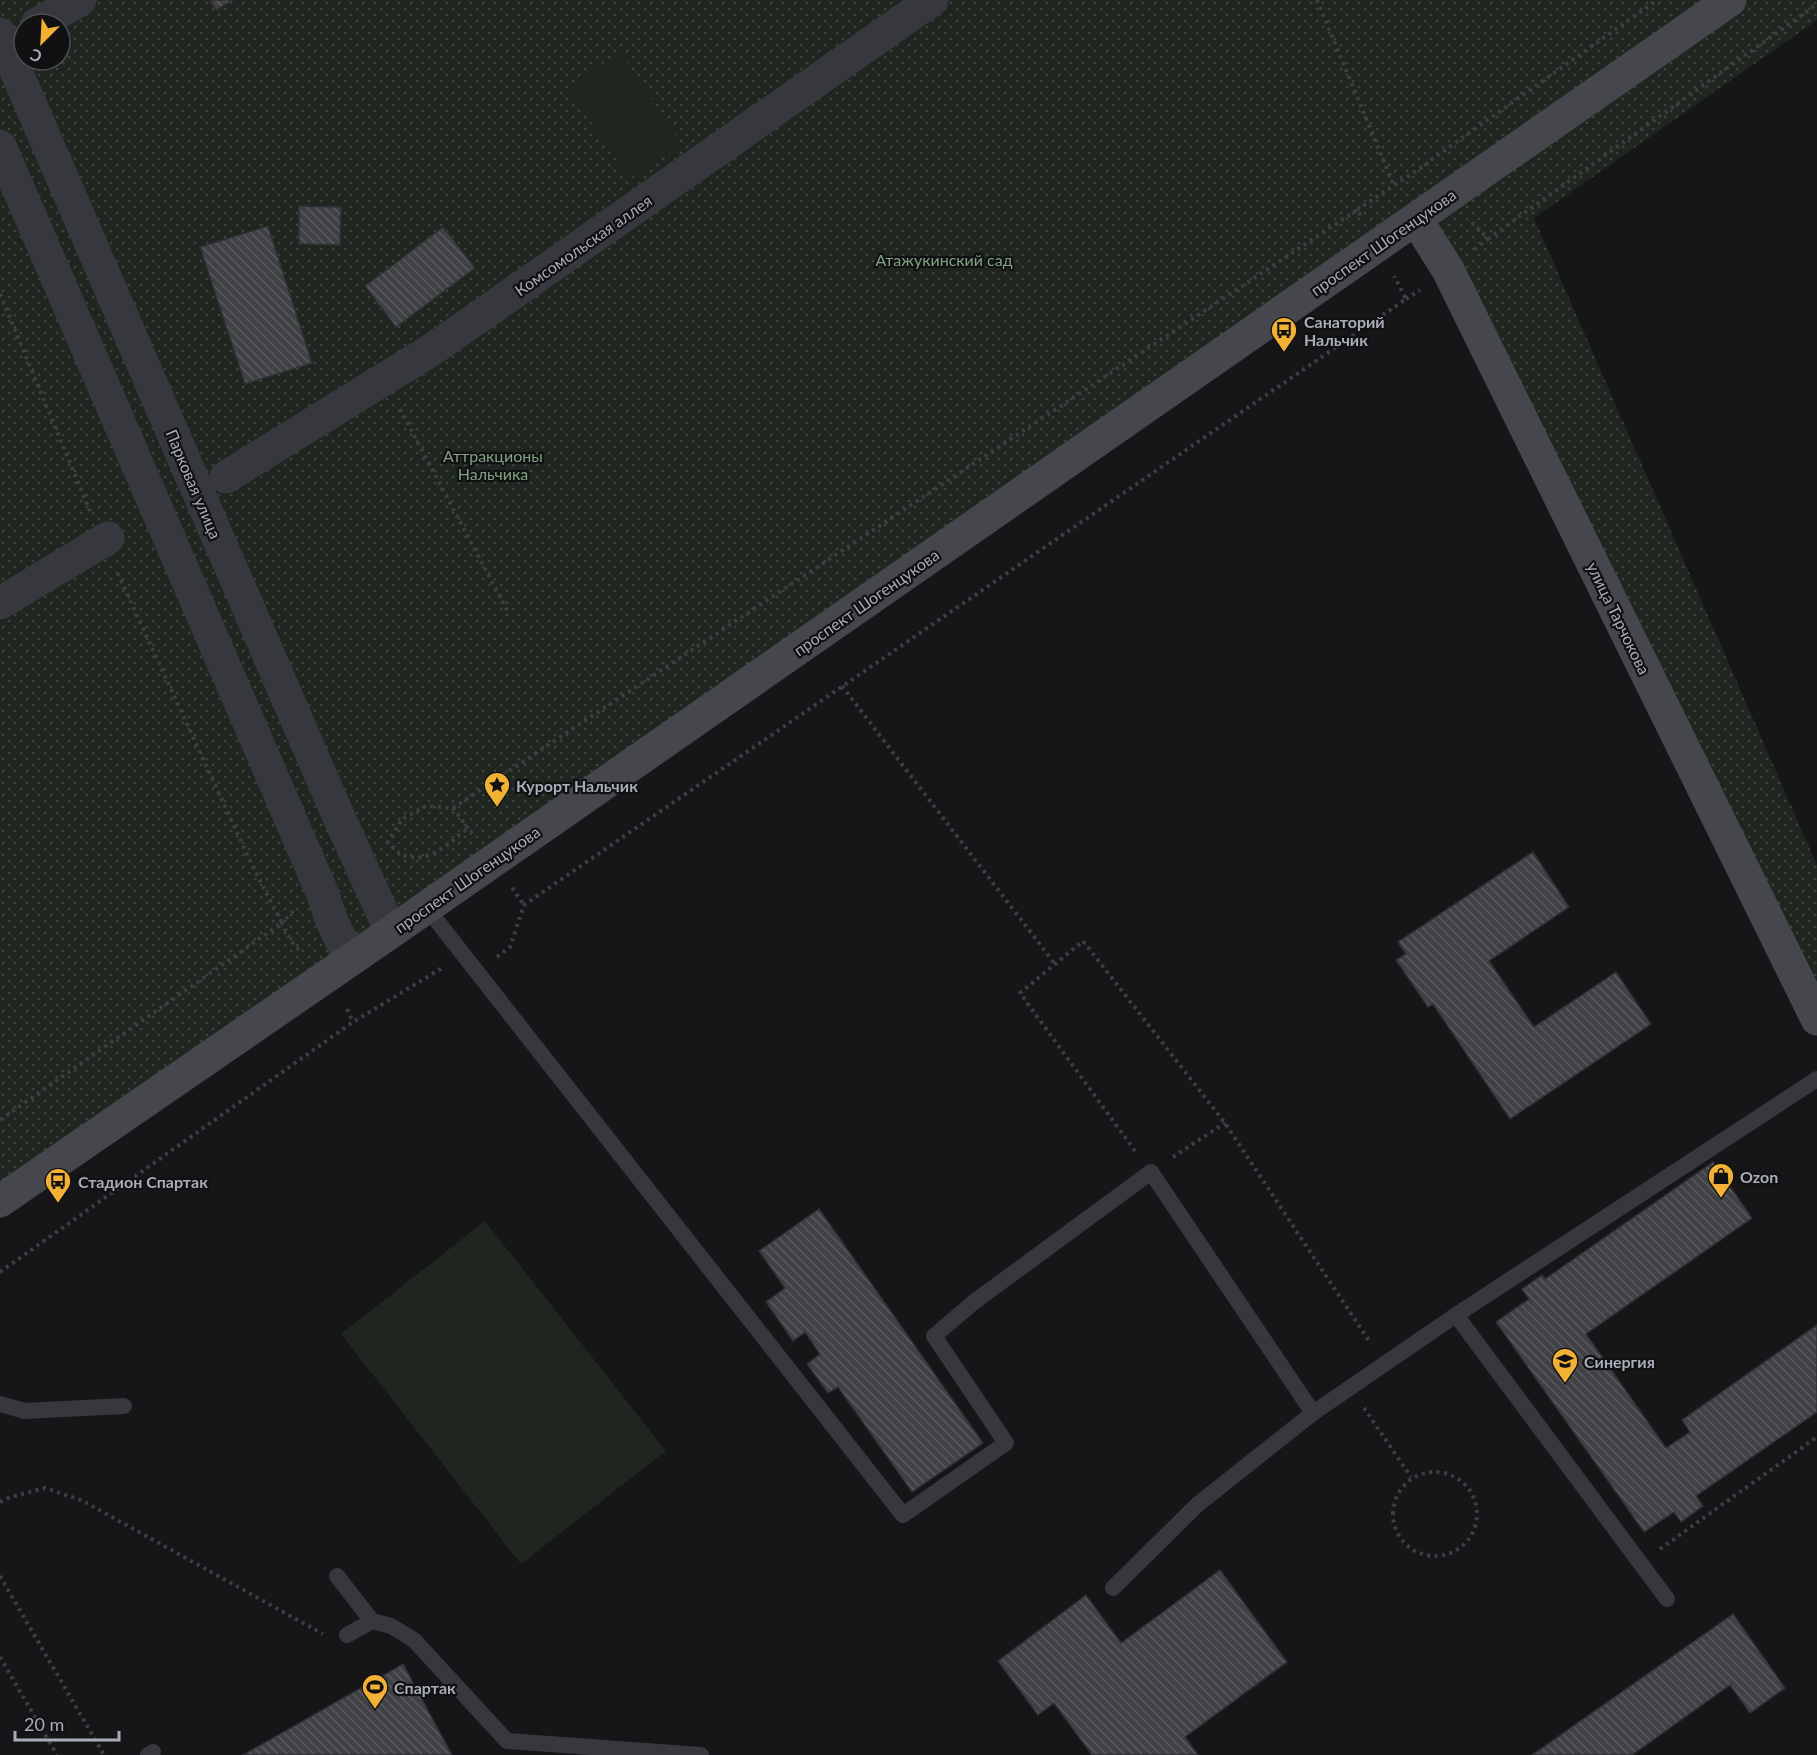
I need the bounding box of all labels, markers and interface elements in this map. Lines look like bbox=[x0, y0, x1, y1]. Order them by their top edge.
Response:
north arrow bbox=[12, 12, 72, 72]
text: С bbox=[27, 45, 44, 67]
street label: проспект Шогенцукова bbox=[1307, 185, 1459, 299]
street label: Комсомольская аллея bbox=[511, 190, 655, 300]
park label: Атажукинский сад bbox=[875, 250, 1013, 269]
place label: Санаторий Нальчик bbox=[1304, 312, 1385, 349]
bus stop icon: Санаторий Нальчик bbox=[1269, 315, 1299, 353]
street label: Парковая улица bbox=[162, 426, 226, 542]
park label: Аттракционы Нальчика bbox=[443, 446, 543, 483]
street label: проспект Шогенцукова bbox=[790, 545, 942, 659]
street label: улица Тарчокова bbox=[1584, 559, 1654, 677]
place icon: Курорт Нальчик bbox=[482, 770, 512, 808]
place label: Курорт Нальчик bbox=[516, 776, 638, 795]
street label: проспект Шогенцукова bbox=[391, 822, 543, 936]
shop icon: Ozon bbox=[1706, 1161, 1736, 1199]
bus stop icon: Стадион Спартак bbox=[43, 1166, 73, 1204]
place label: Ozon bbox=[1740, 1167, 1778, 1186]
place label: Стадион Спартак bbox=[78, 1172, 208, 1191]
school or university icon: Синергия bbox=[1550, 1346, 1580, 1384]
place label: Синергия bbox=[1584, 1352, 1655, 1371]
sports icon: Спартак bbox=[360, 1672, 390, 1710]
place label: Спартак bbox=[394, 1678, 456, 1697]
scale bar bbox=[15, 1704, 118, 1742]
text: 20 m bbox=[24, 1713, 64, 1735]

